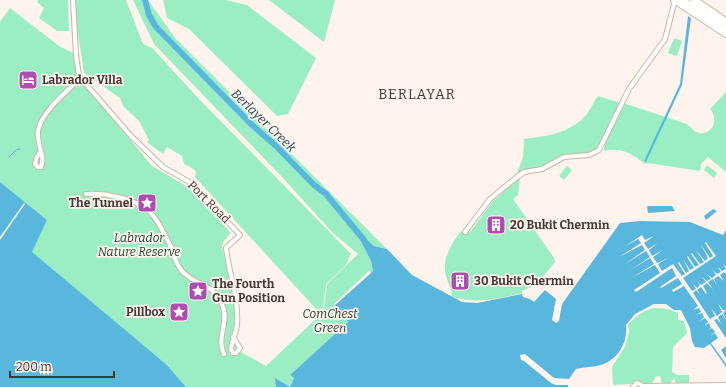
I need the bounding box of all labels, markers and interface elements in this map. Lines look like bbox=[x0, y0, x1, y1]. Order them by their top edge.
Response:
hotel icon: Labrador Villa bbox=[17, 69, 39, 91]
place label: Labrador Villa bbox=[42, 73, 123, 87]
water label: Berlayer Creek bbox=[228, 86, 300, 156]
district label: BERLAYAR bbox=[378, 86, 456, 103]
street label: Port Road bbox=[185, 178, 233, 226]
place icon: The Tunnel bbox=[136, 192, 158, 214]
place label: The Tunnel bbox=[69, 196, 133, 210]
building icon: 20 Bukit Chermin bbox=[485, 214, 507, 236]
place label: 20 Bukit Chermin bbox=[510, 218, 610, 232]
park label: Labrador Nature Reserve bbox=[98, 231, 180, 259]
building icon: 30 Bukit Chermin bbox=[449, 270, 471, 292]
place label: 30 Bukit Chermin bbox=[474, 274, 574, 288]
place label: The Fourth Gun Position bbox=[212, 277, 285, 305]
place icon: The Fourth Gun Position bbox=[187, 280, 209, 302]
place icon: Pillbox bbox=[168, 301, 190, 323]
place label: Pillbox bbox=[126, 305, 165, 319]
park label: ComChest Green bbox=[303, 307, 358, 335]
scale bar bbox=[10, 353, 114, 379]
text: 200 m bbox=[16, 360, 52, 374]

